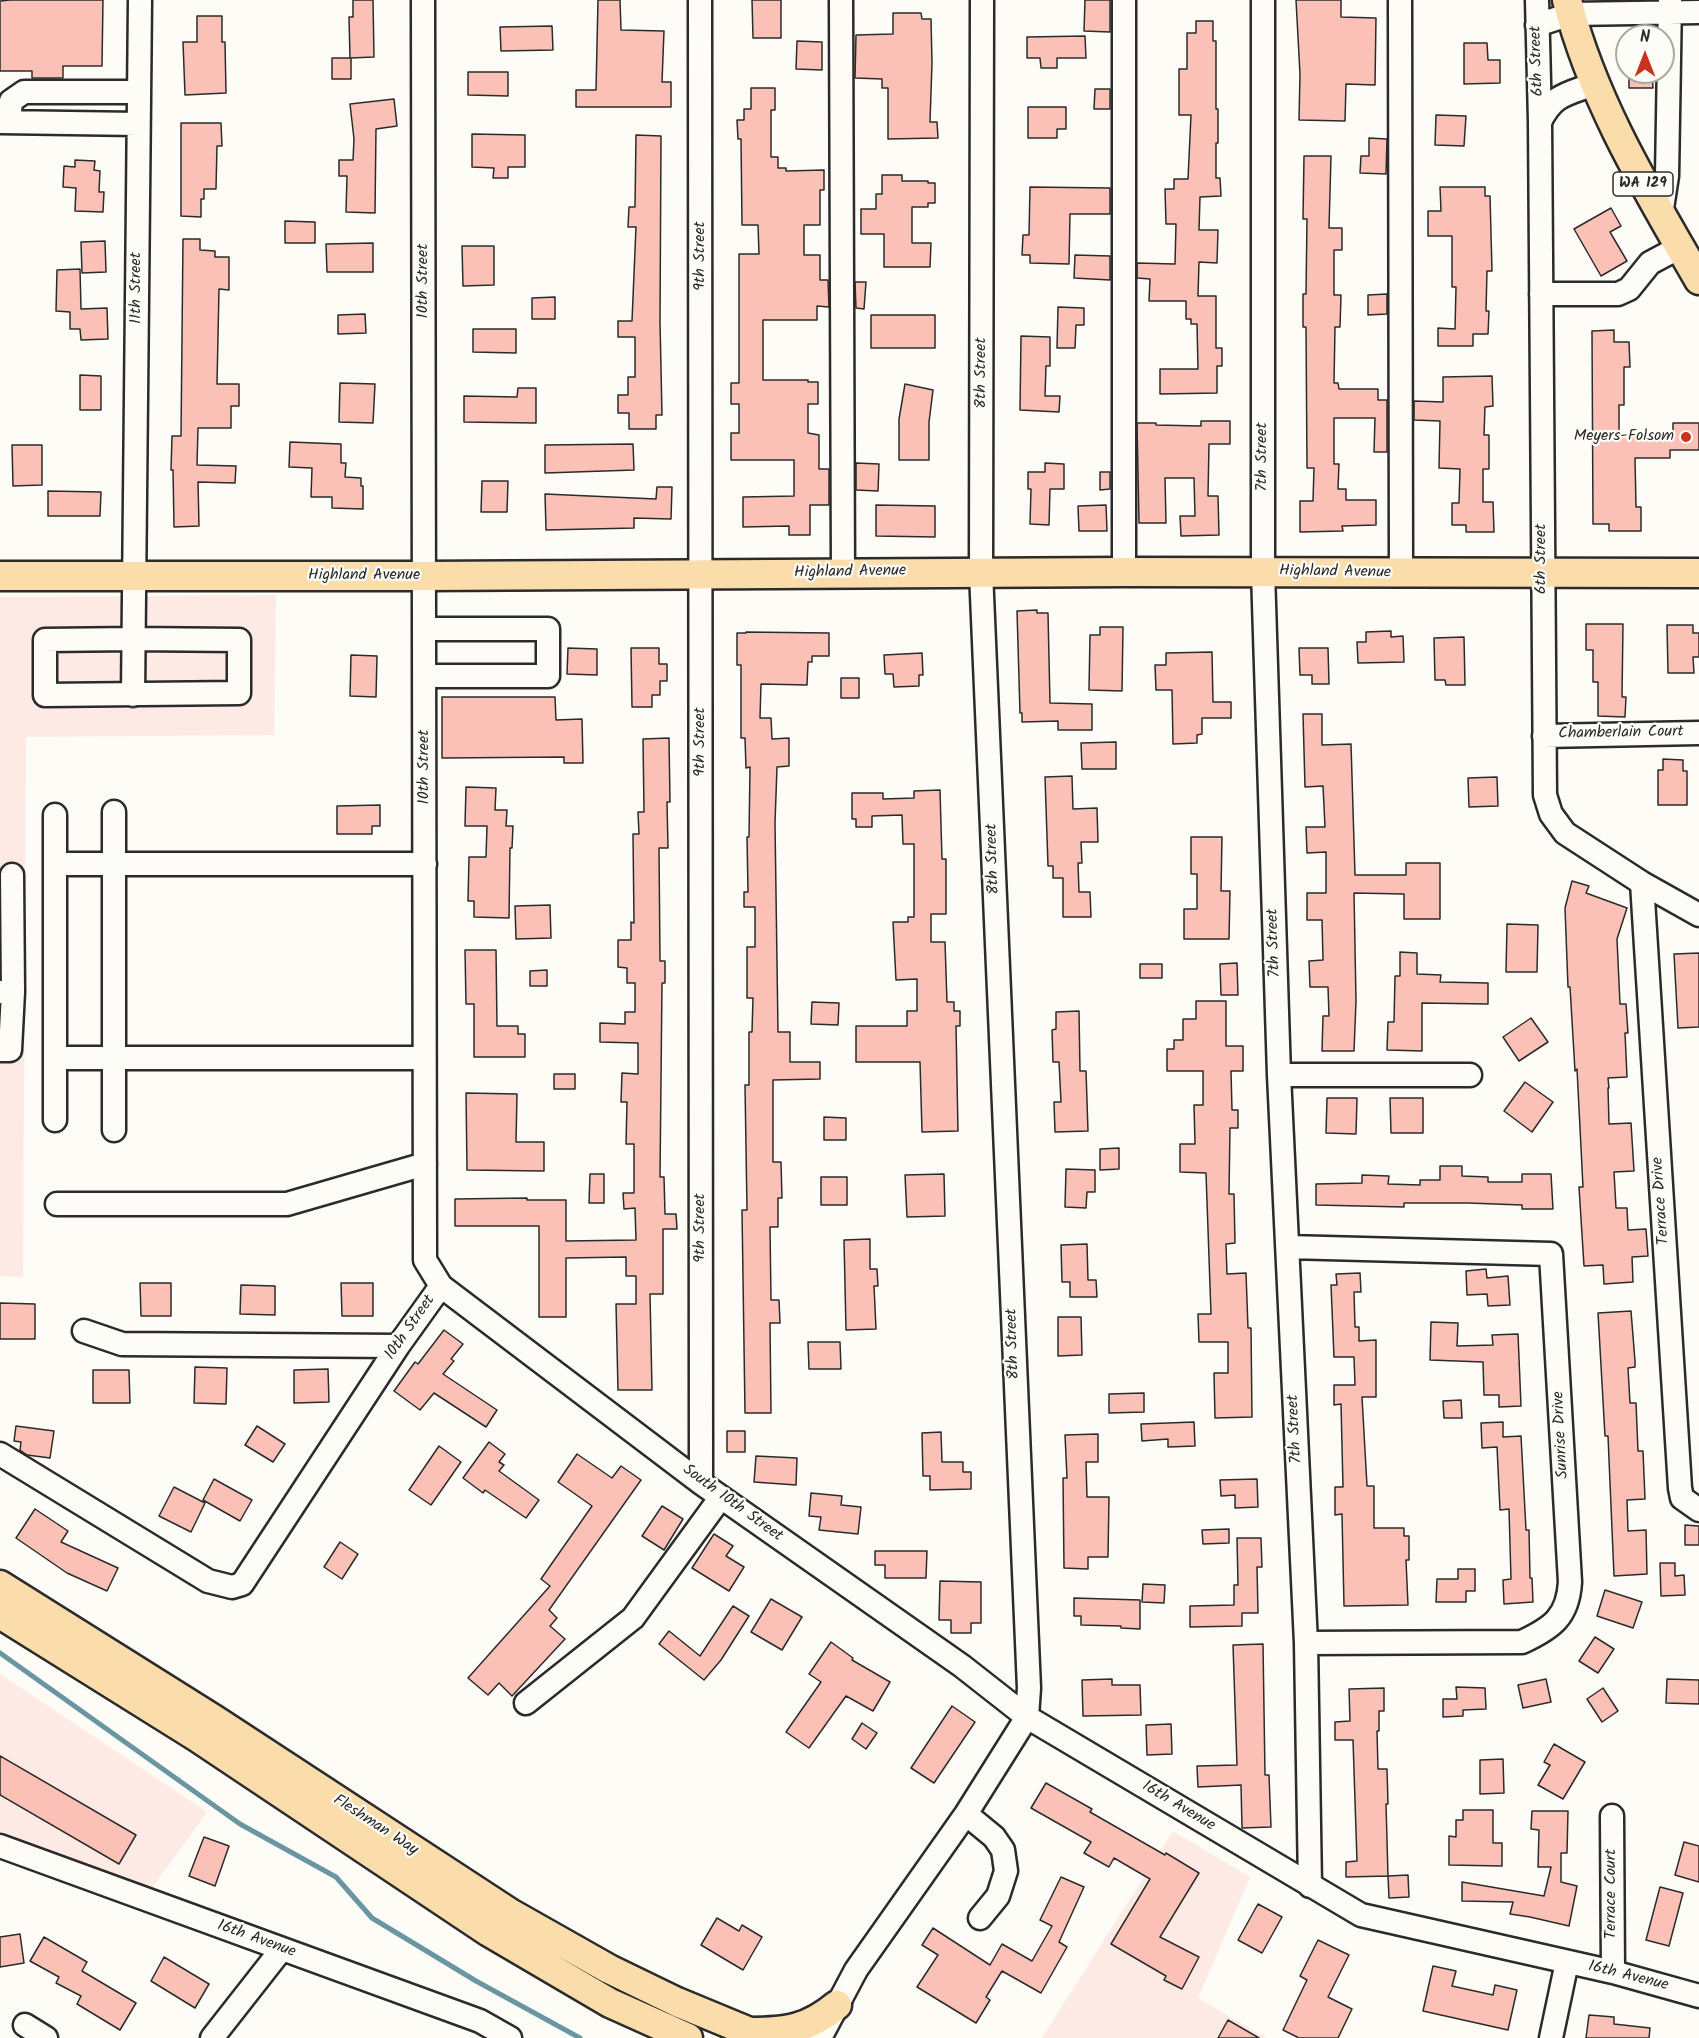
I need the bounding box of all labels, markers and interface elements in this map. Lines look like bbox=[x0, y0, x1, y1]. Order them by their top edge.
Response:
north arrow bbox=[1615, 24, 1675, 84]
street label: 6th Street bbox=[1527, 25, 1549, 97]
text: N bbox=[1640, 25, 1650, 50]
road number: WA 129 bbox=[1613, 172, 1673, 196]
street label: 9th Street bbox=[691, 221, 711, 291]
street label: 10th Street bbox=[414, 244, 434, 318]
street label: 11th Street bbox=[127, 252, 147, 324]
street label: 8th Street bbox=[972, 337, 992, 409]
street label: 7th Street bbox=[1253, 422, 1273, 492]
place label: Meyers-Folsom bbox=[1574, 427, 1674, 447]
marker: Meyers-Folsom bbox=[1679, 430, 1693, 444]
street label: 6th Street bbox=[1532, 524, 1552, 594]
street label: Highland Avenue bbox=[794, 562, 906, 584]
street label: Highland Avenue bbox=[1279, 562, 1391, 584]
street label: Highland Avenue bbox=[308, 566, 420, 586]
street label: 9th Street bbox=[691, 707, 711, 777]
street label: Chamberlain Court bbox=[1558, 723, 1684, 745]
street label: 10th Street bbox=[415, 730, 435, 804]
street label: 8th Street bbox=[983, 823, 1005, 895]
street label: 7th Street bbox=[1264, 908, 1286, 978]
street label: Terrace Drive bbox=[1649, 1156, 1675, 1246]
street label: 9th Street bbox=[691, 1193, 711, 1263]
street label: 10th Street bbox=[382, 1292, 440, 1364]
street label: 8th Street bbox=[1003, 1308, 1025, 1380]
street label: Sunrise Drive bbox=[1550, 1391, 1574, 1479]
street label: 7th Street bbox=[1285, 1394, 1307, 1464]
street label: South 10th Street bbox=[678, 1461, 786, 1547]
street label: 16th Avenue bbox=[1138, 1778, 1218, 1836]
street label: Fleshman Way bbox=[329, 1791, 421, 1861]
street label: Terrace Court bbox=[1602, 1849, 1622, 1939]
street label: 16th Avenue bbox=[214, 1917, 298, 1963]
street label: 16th Avenue bbox=[1586, 1958, 1670, 1996]

